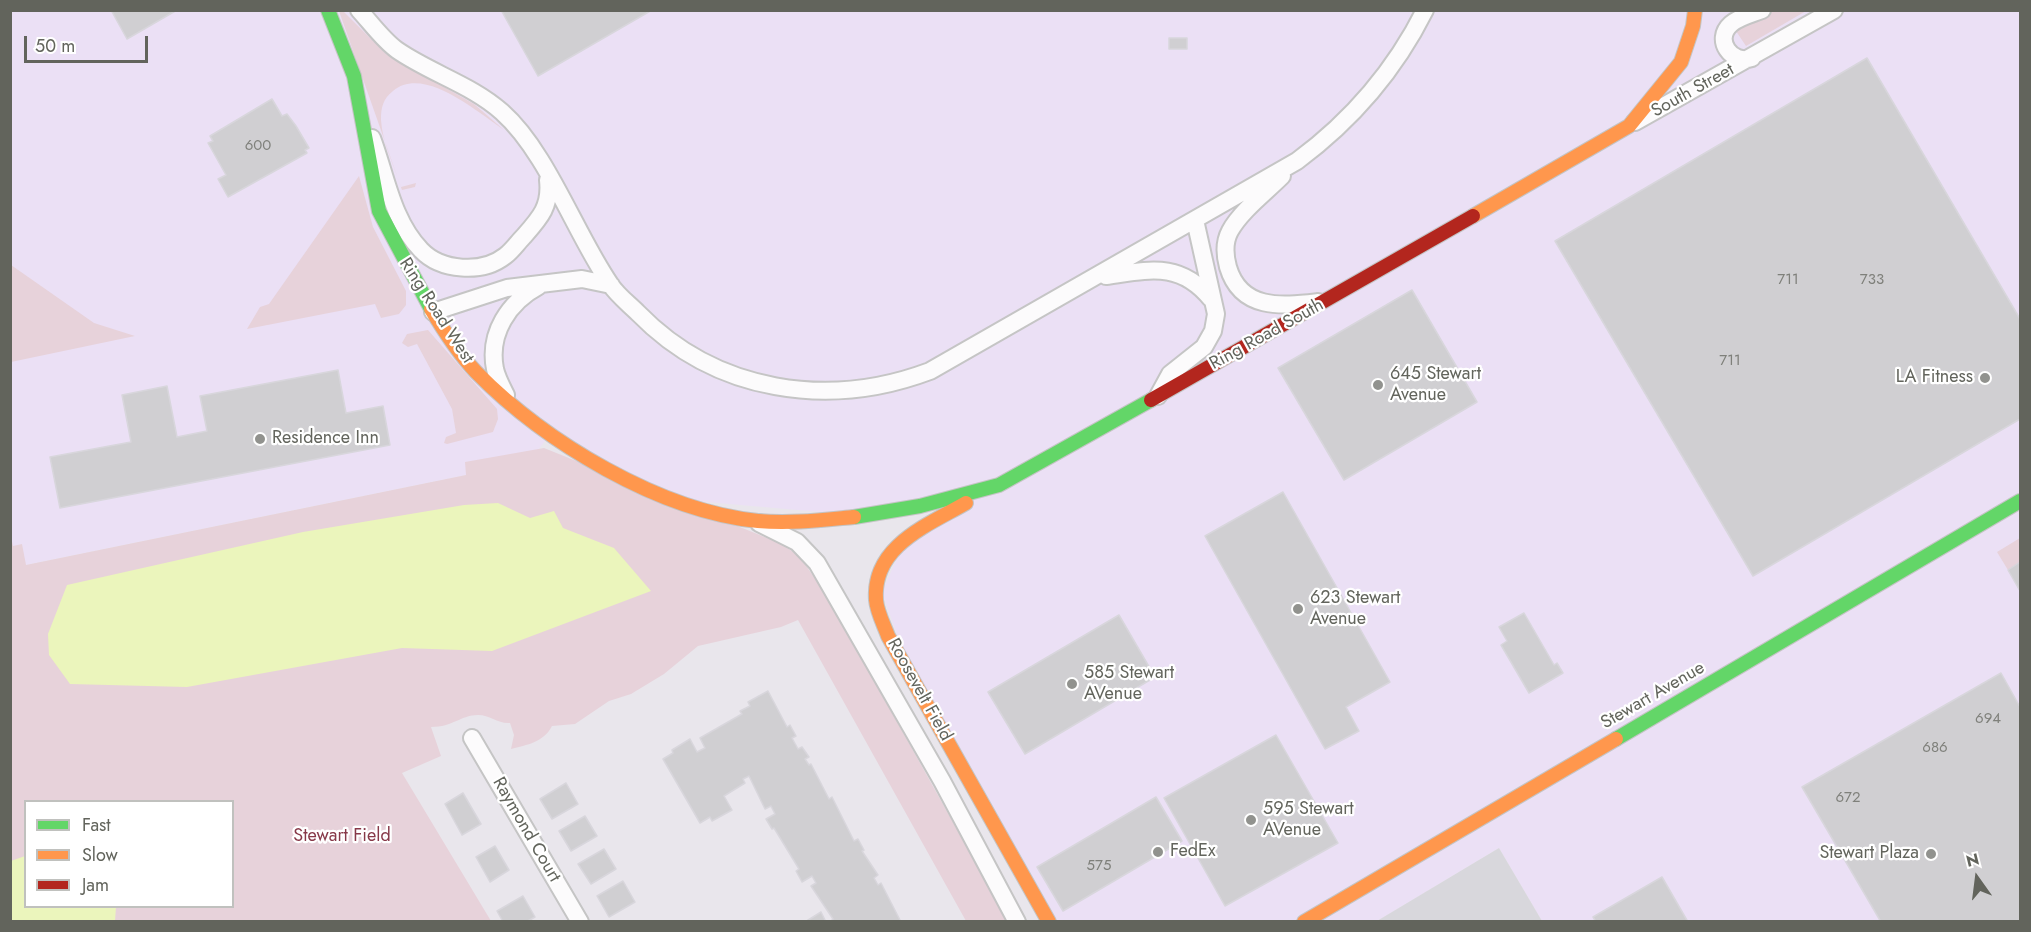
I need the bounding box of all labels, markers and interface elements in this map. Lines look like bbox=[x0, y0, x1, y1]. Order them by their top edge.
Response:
scale bar bbox=[27, 24, 152, 62]
text: 50 m bbox=[35, 33, 75, 59]
street label: South Street bbox=[1648, 59, 1738, 123]
house number: 600 bbox=[245, 137, 271, 155]
street label: Ring Road West bbox=[394, 254, 478, 368]
house number: 711 bbox=[1777, 271, 1799, 289]
house number: 733 bbox=[1860, 271, 1884, 289]
street label: Ring Road South bbox=[1206, 295, 1328, 375]
house number: 711 bbox=[1719, 352, 1741, 370]
place label: 645 Stewart Avenue bbox=[1390, 364, 1481, 406]
place label: LA Fitness bbox=[1896, 367, 1973, 389]
marker: LA Fitness bbox=[1978, 371, 1992, 385]
marker: 645 Stewart Avenue bbox=[1371, 378, 1385, 392]
place label: Residence Inn bbox=[272, 428, 379, 450]
marker: Residence Inn bbox=[253, 432, 267, 446]
place label: 623 Stewart Avenue bbox=[1310, 588, 1400, 630]
marker: 623 Stewart Avenue bbox=[1291, 602, 1305, 616]
street label: Roosevelt Field bbox=[882, 635, 956, 745]
street label: Stewart Avenue bbox=[1597, 658, 1709, 734]
place label: 585 Stewart AVenue bbox=[1084, 663, 1174, 706]
marker: 585 Stewart AVenue bbox=[1065, 677, 1079, 691]
house number: 694 bbox=[1975, 710, 2001, 728]
house number: 686 bbox=[1922, 739, 1948, 757]
street label: Raymond Court bbox=[487, 774, 565, 886]
house number: 672 bbox=[1835, 789, 1861, 807]
place label: 595 Stewart AVenue bbox=[1263, 799, 1354, 842]
legend bbox=[24, 800, 234, 908]
text: Fast bbox=[82, 812, 111, 838]
marker: 595 Stewart AVenue bbox=[1244, 813, 1258, 827]
park label: Stewart Field bbox=[293, 826, 391, 848]
place label: FedEx bbox=[1170, 841, 1215, 863]
text: Slow bbox=[82, 842, 118, 868]
place label: Stewart Plaza bbox=[1819, 843, 1919, 865]
marker: FedEx bbox=[1151, 845, 1165, 859]
marker: Stewart Plaza bbox=[1924, 847, 1938, 861]
text: N bbox=[1964, 847, 1981, 873]
north arrow bbox=[1947, 848, 2007, 908]
house number: 575 bbox=[1087, 857, 1111, 875]
text: Jam bbox=[82, 872, 109, 898]

